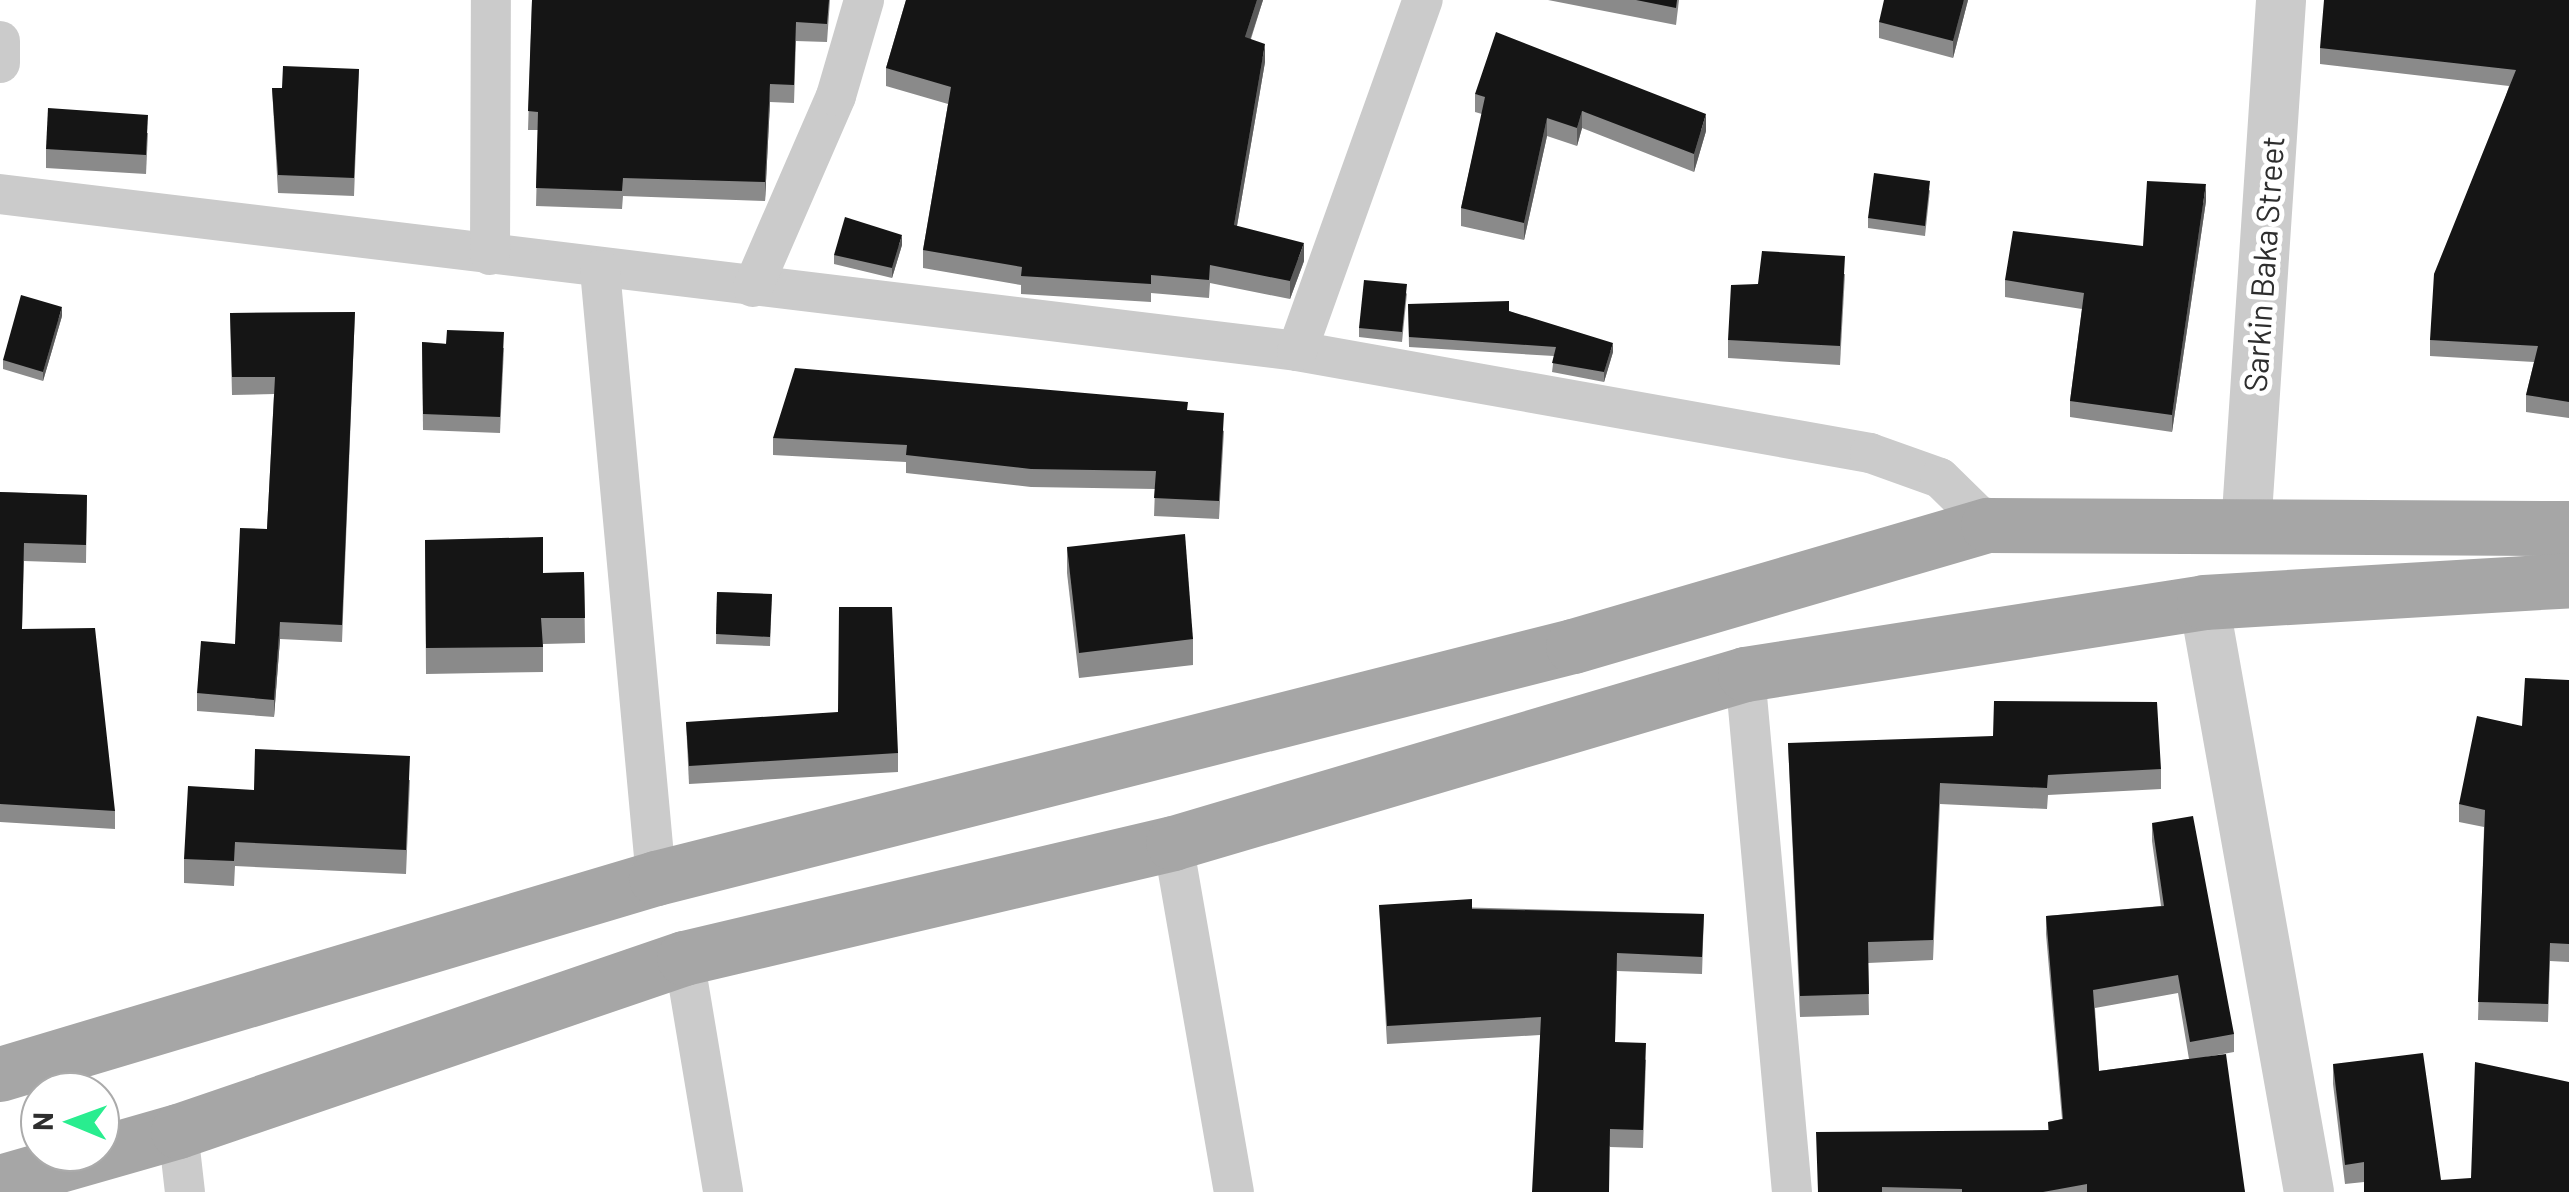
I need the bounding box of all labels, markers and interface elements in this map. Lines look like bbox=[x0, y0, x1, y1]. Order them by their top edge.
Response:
street label: Sarkin Baka Street bbox=[2235, 135, 2291, 393]
north arrow bbox=[20, 1072, 120, 1172]
text: N bbox=[25, 1112, 59, 1131]

